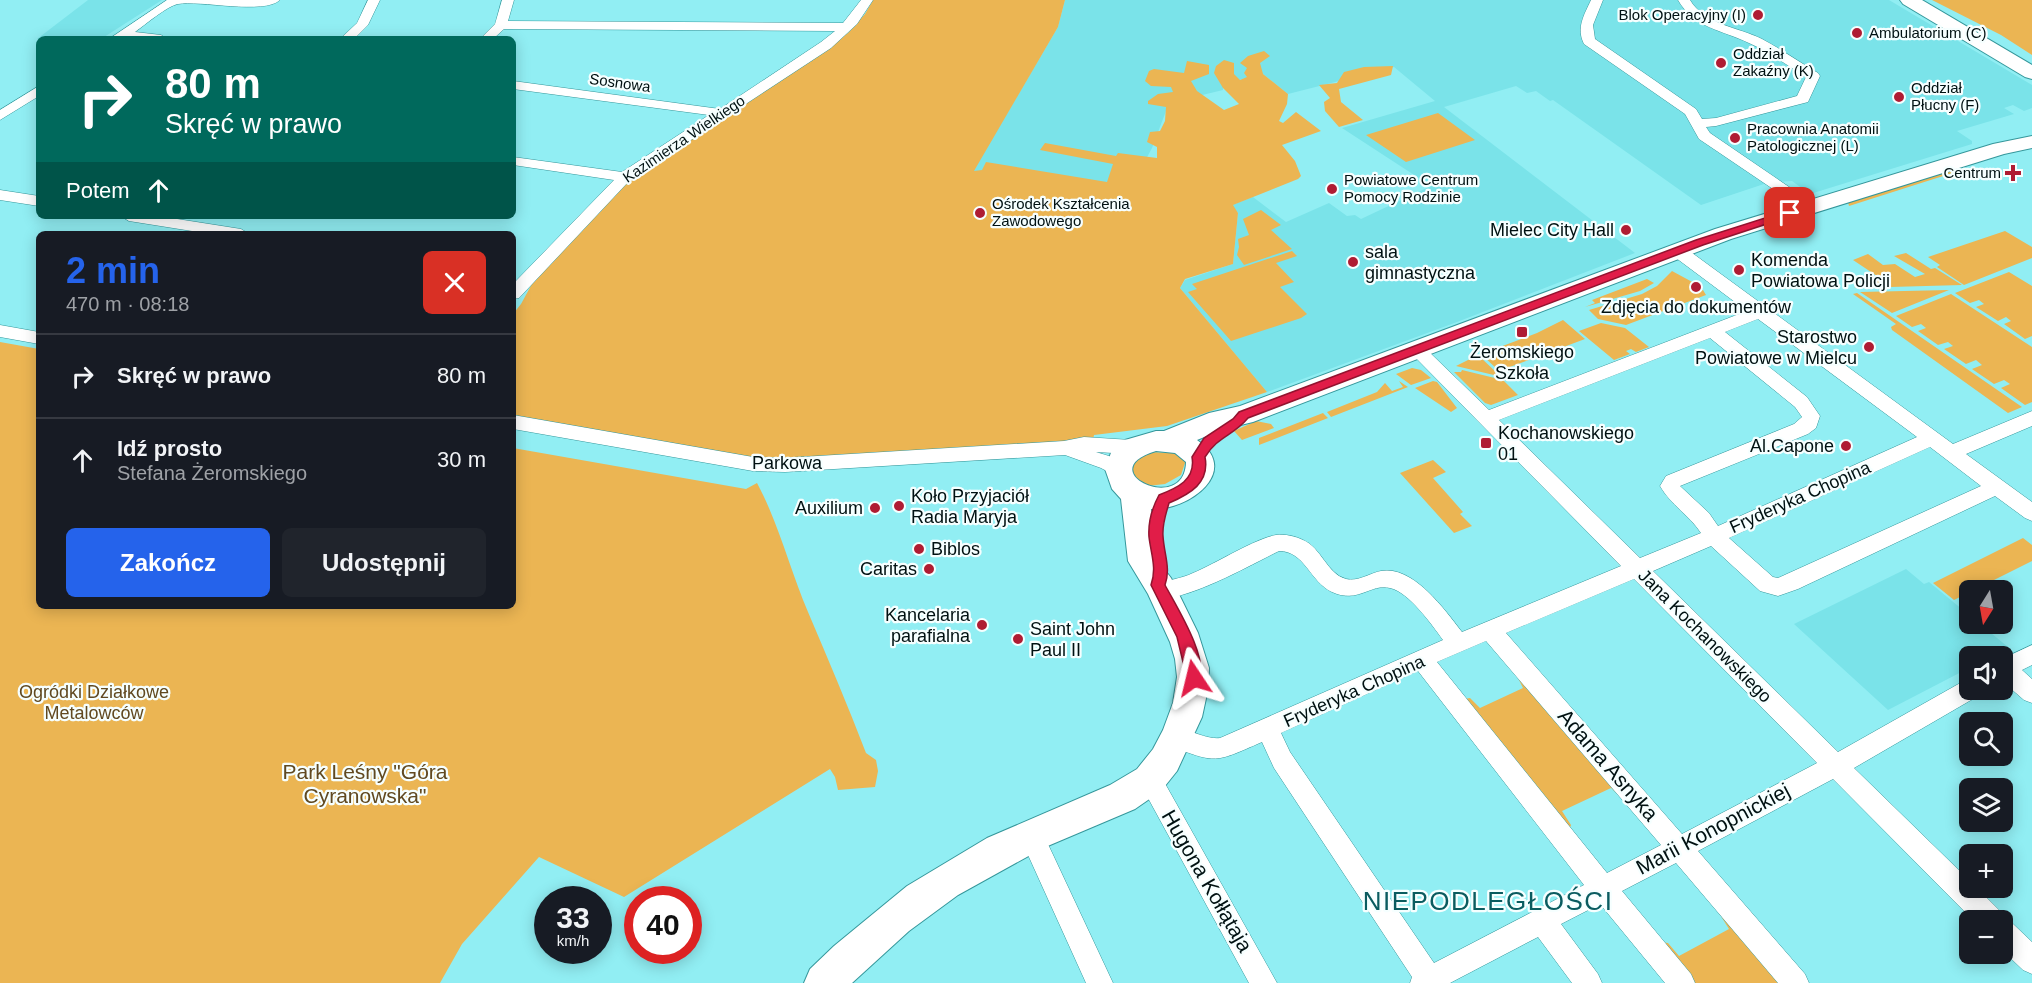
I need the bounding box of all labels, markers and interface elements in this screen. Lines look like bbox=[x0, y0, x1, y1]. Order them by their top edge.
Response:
place label: Blok Operacyjny (I) bbox=[1618, 6, 1746, 23]
marker: Blok Operacyjny (I) bbox=[1751, 8, 1765, 22]
place label: Ambulatorium (C) bbox=[1869, 24, 1987, 41]
marker: Ambulatorium (C) bbox=[1850, 26, 1864, 40]
place label: Oddział Zakaźny (K) bbox=[1733, 45, 1814, 79]
marker: Oddział Zakaźny (K) bbox=[1714, 56, 1728, 70]
icon: right bbox=[66, 60, 144, 138]
text: 80 m bbox=[165, 60, 261, 107]
street label: Sosnowa bbox=[588, 70, 652, 95]
place label: Oddział Płucny (F) bbox=[1911, 79, 1979, 113]
marker: Oddział Płucny (F) bbox=[1892, 90, 1906, 104]
street label: Kazimierza Wielkiego bbox=[620, 91, 748, 186]
text: Skręć w prawo bbox=[165, 109, 342, 139]
place label: Pracownia Anatomii Patologicznej (L) bbox=[1747, 120, 1879, 154]
marker: Pracownia Anatomii Patologicznej (L) bbox=[1728, 131, 1742, 145]
place label: Centrum bbox=[1943, 164, 2001, 181]
marker: Centrum bbox=[2006, 166, 2020, 180]
place label: Powiatowe Centrum Pomocy Rodzinie bbox=[1344, 171, 1478, 205]
icon: ahead bbox=[142, 174, 175, 207]
text: Potem bbox=[66, 178, 130, 203]
marker: Powiatowe Centrum Pomocy Rodzinie bbox=[1325, 182, 1339, 196]
pin bbox=[1764, 187, 1815, 238]
place label: Ośrodek Kształcenia Zawodowego bbox=[992, 195, 1130, 229]
icon: arrive bbox=[1773, 196, 1806, 229]
marker: Ośrodek Kształcenia Zawodowego bbox=[973, 206, 987, 220]
place label: Mielec City Hall bbox=[1490, 220, 1614, 240]
marker: Mielec City Hall bbox=[1619, 223, 1633, 237]
place label: sala gimnastyczna bbox=[1365, 242, 1476, 283]
text: 2 min bbox=[66, 250, 160, 291]
place label: Komenda Powiatowa Policji bbox=[1751, 250, 1890, 291]
button: close bbox=[423, 251, 486, 314]
marker: sala gimnastyczna bbox=[1346, 255, 1360, 269]
marker: Komenda Powiatowa Policji bbox=[1732, 263, 1746, 277]
marker: Zdjęcia do dokumentów bbox=[1689, 280, 1703, 294]
text: 470 m · 08:18 bbox=[66, 293, 189, 315]
place label: Zdjęcia do dokumentów bbox=[1601, 297, 1792, 317]
marker: Żeromskiego Szkoła bbox=[1515, 325, 1529, 339]
place label: Starostwo Powiatowe w Mielcu bbox=[1695, 327, 1857, 368]
marker: Starostwo Powiatowe w Mielcu bbox=[1862, 340, 1876, 354]
place label: Żeromskiego Szkoła bbox=[1470, 342, 1574, 383]
icon: right bbox=[66, 360, 99, 393]
text: Skręć w prawo bbox=[117, 363, 271, 388]
text: 80 m bbox=[437, 363, 486, 388]
place label: Kochanowskiego 01 bbox=[1498, 423, 1634, 464]
text: Idź prosto bbox=[117, 436, 222, 461]
marker: Kochanowskiego 01 bbox=[1479, 436, 1493, 450]
place label: Al.Capone bbox=[1750, 436, 1834, 456]
marker: Al.Capone bbox=[1839, 439, 1853, 453]
icon: ahead bbox=[66, 444, 99, 477]
text: 30 m bbox=[437, 447, 486, 472]
street label: Parkowa bbox=[752, 453, 823, 473]
street label: Fryderyka Chopina bbox=[1726, 457, 1874, 537]
text: Stefana Żeromskiego bbox=[117, 462, 307, 484]
place label: Koło Przyjaciół Radia Maryja bbox=[911, 486, 1029, 527]
place label: Auxilium bbox=[795, 498, 863, 518]
marker: Koło Przyjaciół Radia Maryja bbox=[892, 499, 906, 513]
marker: Auxilium bbox=[868, 501, 882, 515]
button: Zakończ bbox=[66, 528, 270, 597]
button: Udostępnij bbox=[282, 528, 486, 597]
place label: Biblos bbox=[931, 539, 980, 559]
marker: Biblos bbox=[912, 542, 926, 556]
place label: Caritas bbox=[860, 559, 917, 579]
marker: Caritas bbox=[922, 562, 936, 576]
street label: Jana Kochanowskiego bbox=[1634, 565, 1776, 707]
north arrow bbox=[1959, 580, 2013, 634]
map controls bbox=[1959, 580, 2013, 964]
place label: Kancelaria parafialna bbox=[885, 605, 971, 646]
marker: Kancelaria parafialna bbox=[975, 618, 989, 632]
place label: Saint John Paul II bbox=[1030, 619, 1115, 660]
marker: Saint John Paul II bbox=[1011, 632, 1025, 646]
position arrow bbox=[1162, 646, 1226, 710]
button: sound bbox=[1959, 646, 2013, 700]
street label: Fryderyka Chopina bbox=[1280, 651, 1428, 731]
park label: Ogródki Działkowe Metalowców bbox=[19, 682, 169, 723]
street label: Adama Asnyka bbox=[1554, 704, 1663, 825]
button: search bbox=[1959, 712, 2013, 766]
park label: Park Leśny "Góra Cyranowska" bbox=[282, 760, 448, 807]
street label: Marii Konopnickiej bbox=[1632, 778, 1793, 879]
button: layers bbox=[1959, 778, 2013, 832]
street label: Hugona Kołłątaja bbox=[1157, 806, 1258, 956]
button: + bbox=[1959, 844, 2013, 898]
speed limit sign: 40 bbox=[624, 886, 702, 964]
district label: NIEPODLEGŁOŚCI bbox=[1363, 886, 1613, 916]
text: 33 bbox=[556, 901, 590, 934]
button: − bbox=[1959, 910, 2013, 964]
text: km/h bbox=[557, 932, 589, 949]

